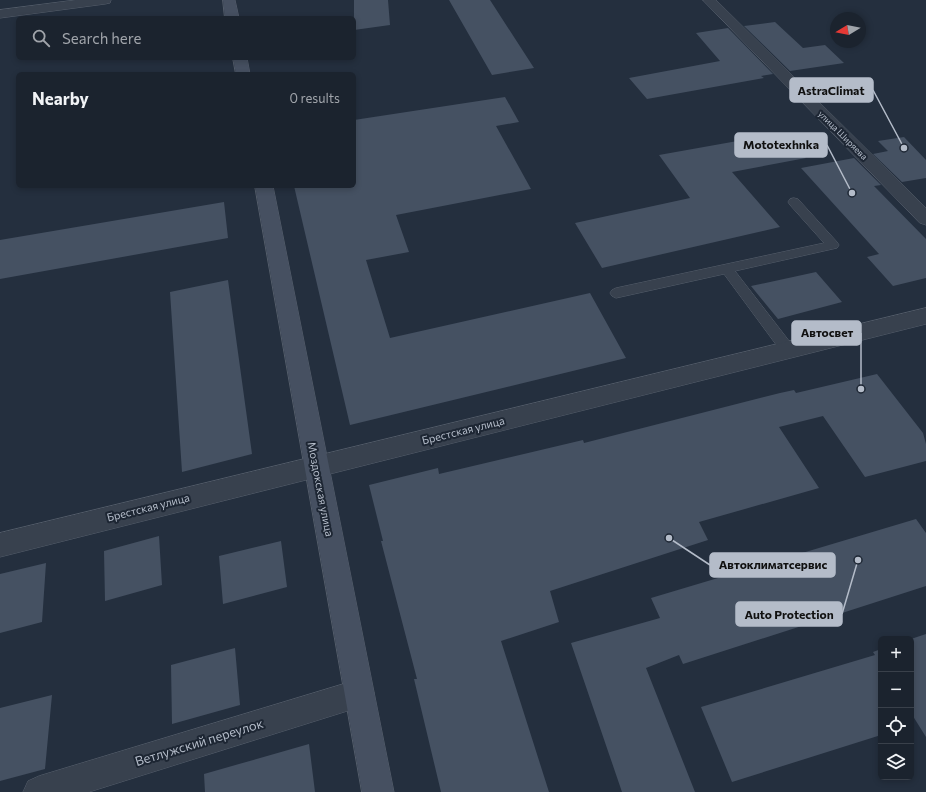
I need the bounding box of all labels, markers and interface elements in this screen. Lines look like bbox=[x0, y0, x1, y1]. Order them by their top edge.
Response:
north arrow bbox=[830, 12, 866, 48]
search box bbox=[16, 16, 356, 60]
icon: search bbox=[30, 27, 52, 49]
text: Search here bbox=[62, 29, 141, 47]
callout: AstraClimat bbox=[790, 78, 873, 102]
text: AstraClimat bbox=[797, 83, 865, 97]
text: Nearby bbox=[32, 88, 89, 109]
text: 0 results bbox=[289, 90, 340, 106]
street label: улица Ширяева bbox=[816, 108, 870, 162]
callout: Mototexhnka bbox=[735, 133, 827, 157]
text: Mototexhnka bbox=[743, 137, 819, 151]
callout: Автосвет bbox=[792, 321, 861, 345]
text: Автосвет bbox=[801, 325, 854, 339]
street label: Брестская улица bbox=[420, 413, 506, 447]
street label: Моздокская улица bbox=[305, 441, 337, 537]
street label: Брестская улица bbox=[105, 490, 191, 524]
callout: Автоклиматсервис bbox=[710, 553, 835, 577]
text: Автоклиматсервис bbox=[719, 557, 827, 571]
callout: Auto Protection bbox=[736, 602, 842, 626]
text: Auto Protection bbox=[744, 607, 834, 621]
map controls bbox=[878, 636, 914, 780]
button: + bbox=[878, 636, 914, 672]
button: − bbox=[878, 672, 914, 708]
button: locate bbox=[878, 708, 914, 744]
street label: Ветлужский переулок bbox=[133, 715, 265, 769]
button: layers bbox=[878, 744, 914, 780]

